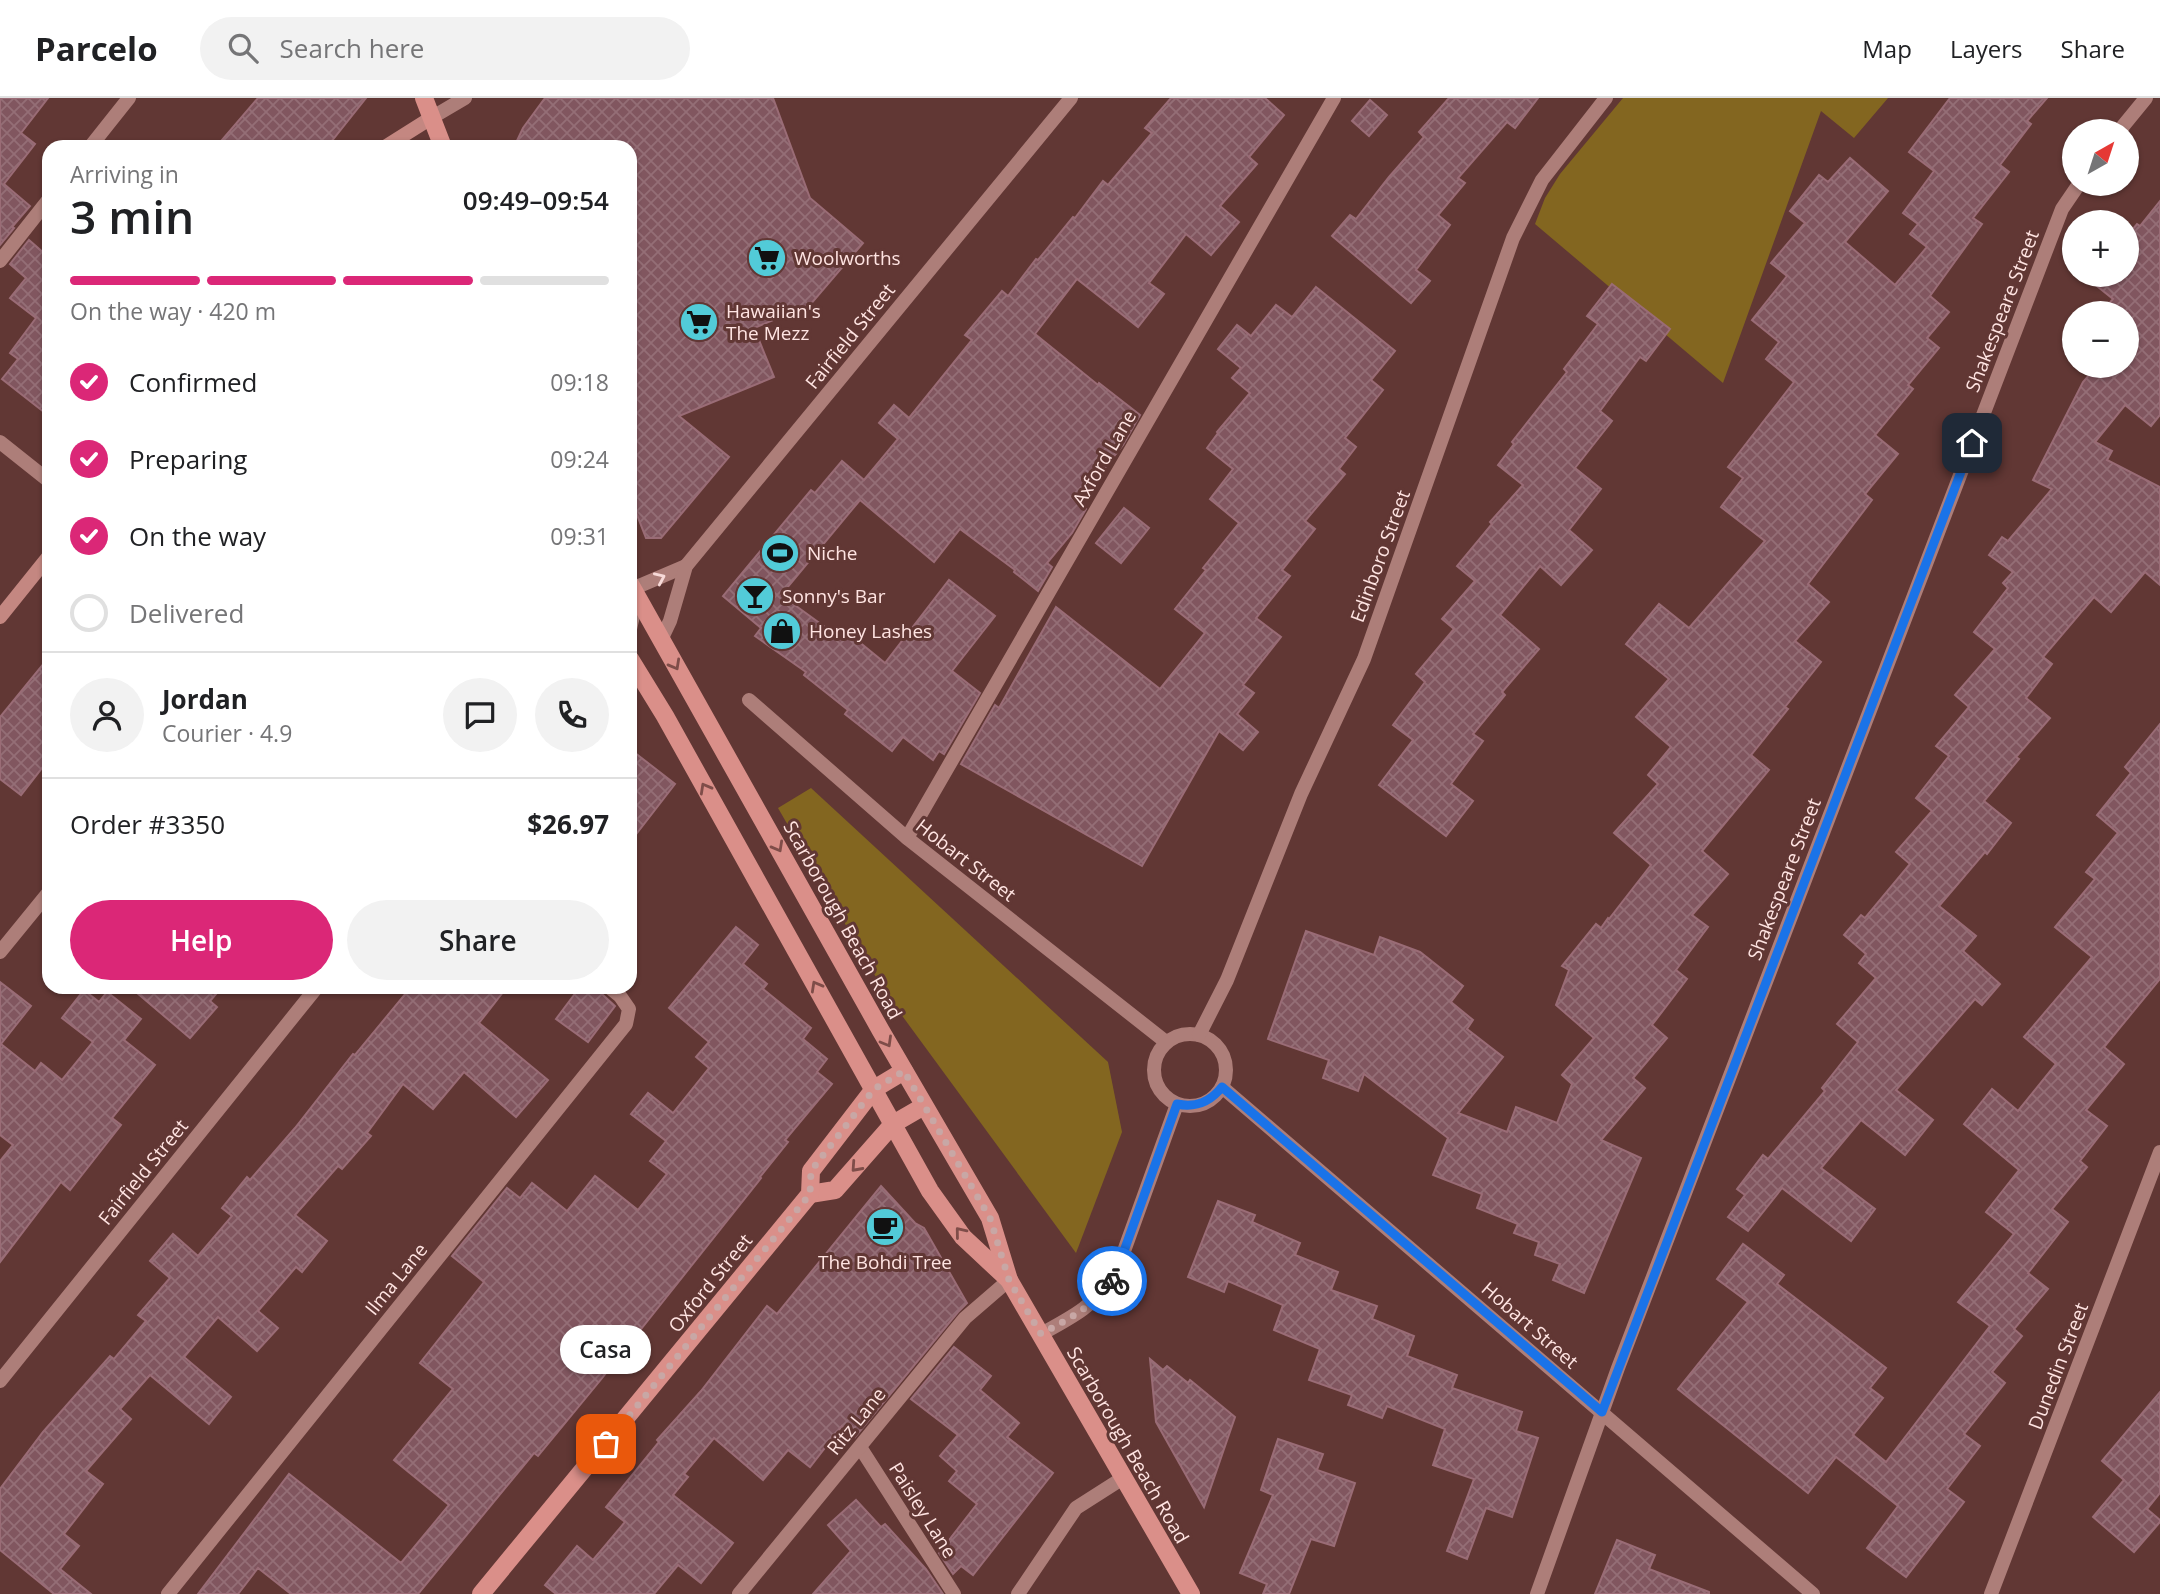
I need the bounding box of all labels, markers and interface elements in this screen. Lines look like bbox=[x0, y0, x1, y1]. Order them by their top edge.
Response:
search box bbox=[200, 17, 690, 80]
text: Parcelo bbox=[35, 26, 158, 71]
icon: search bbox=[224, 29, 262, 67]
text: Search here bbox=[280, 30, 424, 66]
text: Map bbox=[1862, 32, 1912, 65]
text: Layers bbox=[1950, 32, 2023, 65]
text: Share bbox=[2061, 32, 2125, 65]
north arrow bbox=[2062, 119, 2138, 196]
map controls bbox=[2062, 119, 2139, 378]
text: Arriving in bbox=[70, 158, 179, 190]
text: 09:49–09:54 bbox=[463, 182, 609, 218]
text: 3 min bbox=[70, 185, 194, 247]
button: + bbox=[2062, 210, 2139, 287]
street label: Shakespeare Street bbox=[1959, 226, 2045, 396]
supermarket icon: Woolworths bbox=[746, 237, 788, 279]
place label: Woolworths bbox=[794, 245, 901, 271]
street label: Fairfield Street bbox=[799, 277, 901, 394]
text: On the way · 420 m bbox=[70, 295, 276, 327]
place label: Hawaiian's The Mezz bbox=[726, 298, 821, 346]
supermarket icon: Hawaiian's The Mezz bbox=[678, 301, 720, 343]
button: − bbox=[2062, 301, 2139, 378]
icon: check bbox=[70, 363, 108, 401]
text: Confirmed bbox=[129, 364, 257, 400]
text: 09:18 bbox=[550, 366, 609, 398]
street label: Axford Lane bbox=[1066, 405, 1142, 511]
pin bbox=[1942, 413, 2002, 473]
icon: home bbox=[1953, 424, 1991, 462]
icon: check bbox=[70, 440, 108, 478]
text: Preparing bbox=[129, 441, 247, 477]
text: 09:24 bbox=[550, 443, 609, 475]
street label: Edinboro Street bbox=[1344, 486, 1416, 626]
icon: check bbox=[70, 517, 108, 555]
text: On the way bbox=[129, 518, 266, 554]
text: 09:31 bbox=[550, 520, 609, 552]
sports icon: Niche bbox=[759, 532, 801, 574]
place label: Niche bbox=[807, 540, 858, 566]
one-way arrow bbox=[653, 572, 665, 586]
bar icon: Sonny's Bar bbox=[734, 575, 776, 617]
place label: Sonny's Bar bbox=[782, 583, 886, 609]
text: Delivered bbox=[129, 595, 244, 631]
shop icon: Honey Lashes bbox=[761, 610, 803, 652]
place label: Honey Lashes bbox=[809, 618, 932, 644]
one-way arrow bbox=[667, 658, 680, 671]
button: person bbox=[70, 678, 144, 752]
button: chat bbox=[443, 678, 517, 752]
button: phone bbox=[535, 678, 609, 752]
text: Jordan bbox=[162, 681, 248, 717]
text: Courier · 4.9 bbox=[162, 717, 292, 749]
one-way arrow bbox=[700, 782, 713, 795]
street label: Shakespeare Street bbox=[1741, 794, 1827, 964]
text: Order #3350 bbox=[70, 806, 225, 842]
text: $26.97 bbox=[527, 806, 609, 842]
street label: Hobart Street bbox=[911, 813, 1022, 907]
street label: Scarborough Beach Road bbox=[778, 816, 908, 1024]
one-way arrow bbox=[770, 840, 783, 853]
button: Help bbox=[70, 900, 333, 980]
button: Share bbox=[347, 900, 609, 980]
one-way arrow bbox=[811, 981, 824, 994]
one-way arrow bbox=[879, 1034, 892, 1047]
street label: Fairfield Street bbox=[92, 1113, 194, 1230]
one-way arrow bbox=[852, 1159, 864, 1172]
cafe icon: The Bohdi Tree bbox=[864, 1206, 906, 1248]
street label: Oxford Street bbox=[662, 1228, 758, 1338]
one-way arrow bbox=[956, 1228, 969, 1240]
street label: Ilma Lane bbox=[359, 1237, 433, 1321]
courier bbox=[1077, 1246, 1147, 1316]
place label: The Bohdi Tree bbox=[818, 1249, 952, 1275]
icon: bike bbox=[1093, 1262, 1131, 1300]
street label: Hobart Street bbox=[1476, 1276, 1584, 1374]
street label: Dunedin Street bbox=[2022, 1299, 2094, 1433]
callout: Casa bbox=[560, 1325, 652, 1374]
text: Casa bbox=[579, 1333, 632, 1365]
street label: Scarborough Beach Road bbox=[1061, 1342, 1195, 1548]
street label: Ritz Lane bbox=[821, 1382, 891, 1460]
pin bbox=[576, 1414, 636, 1474]
icon: bag bbox=[587, 1425, 625, 1463]
street label: Paisley Lane bbox=[883, 1457, 963, 1563]

